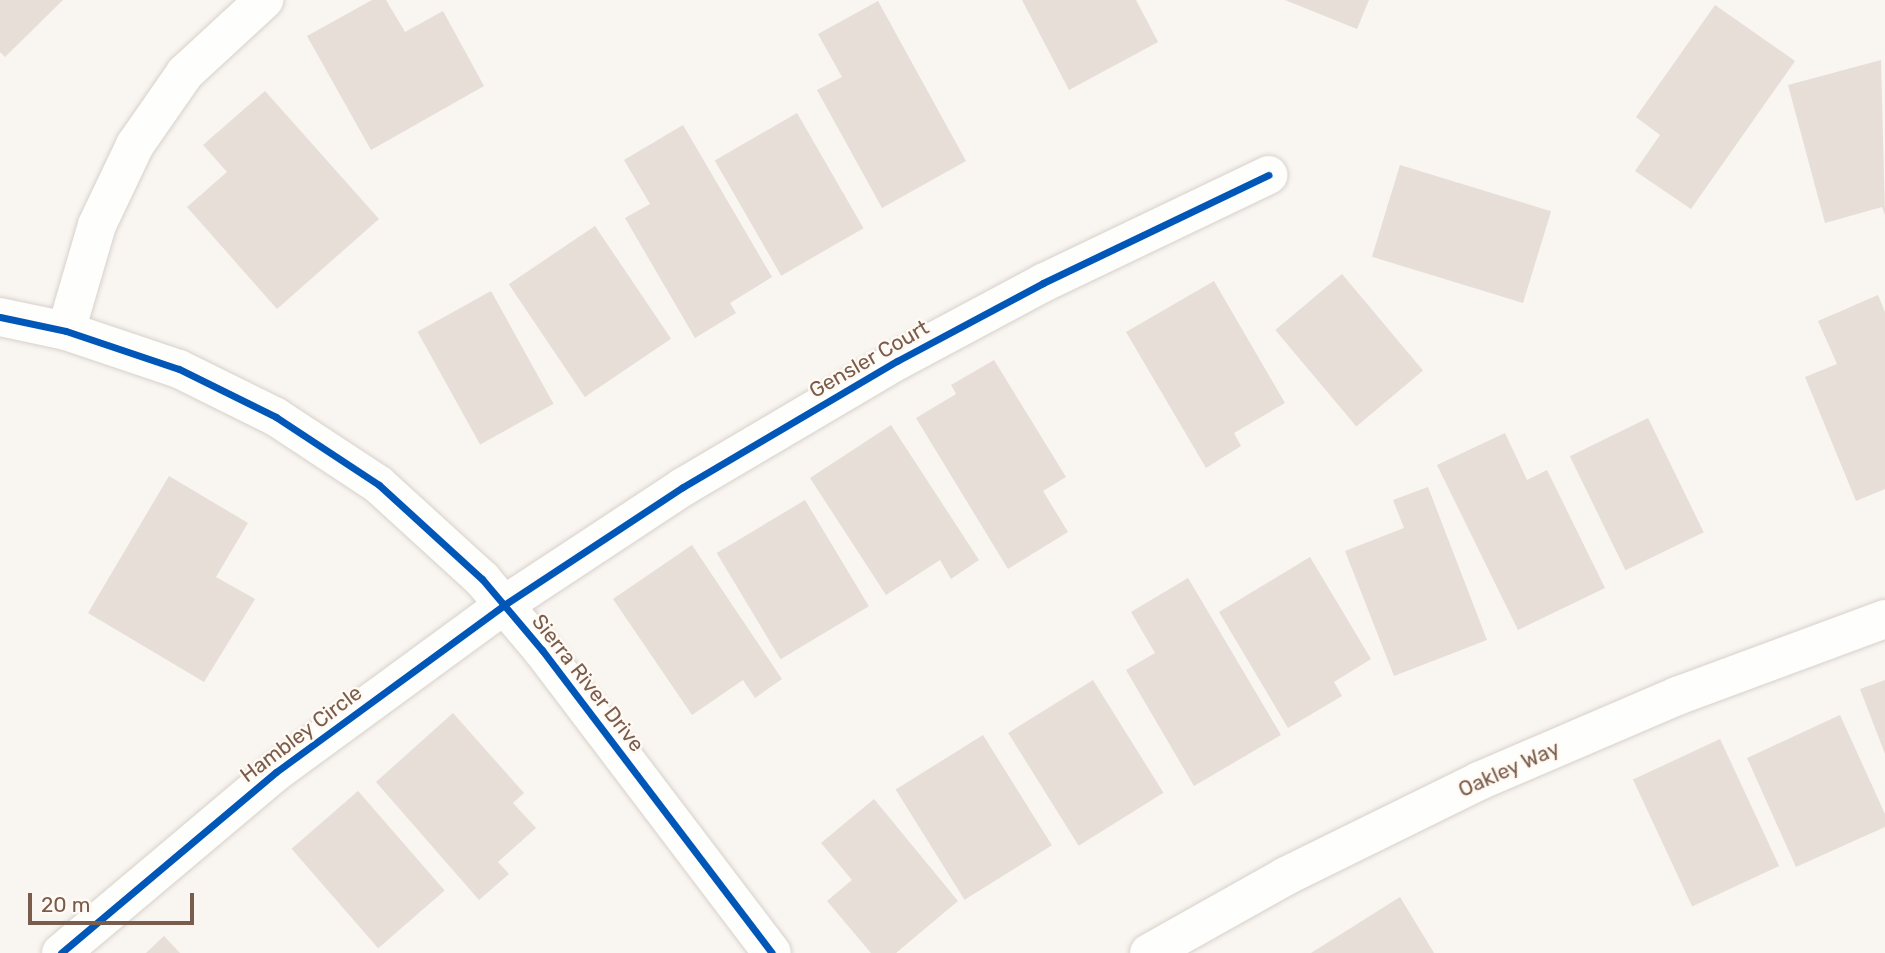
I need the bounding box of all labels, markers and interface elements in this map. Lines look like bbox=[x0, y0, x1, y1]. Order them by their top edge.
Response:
street label: Gensler Court bbox=[805, 314, 933, 404]
street label: Sierra River Drive bbox=[526, 609, 650, 757]
street label: Hambley Circle bbox=[235, 680, 367, 788]
street label: Oakley Way bbox=[1454, 735, 1564, 803]
scale bar bbox=[32, 880, 198, 924]
text: 20 m bbox=[41, 892, 90, 917]

